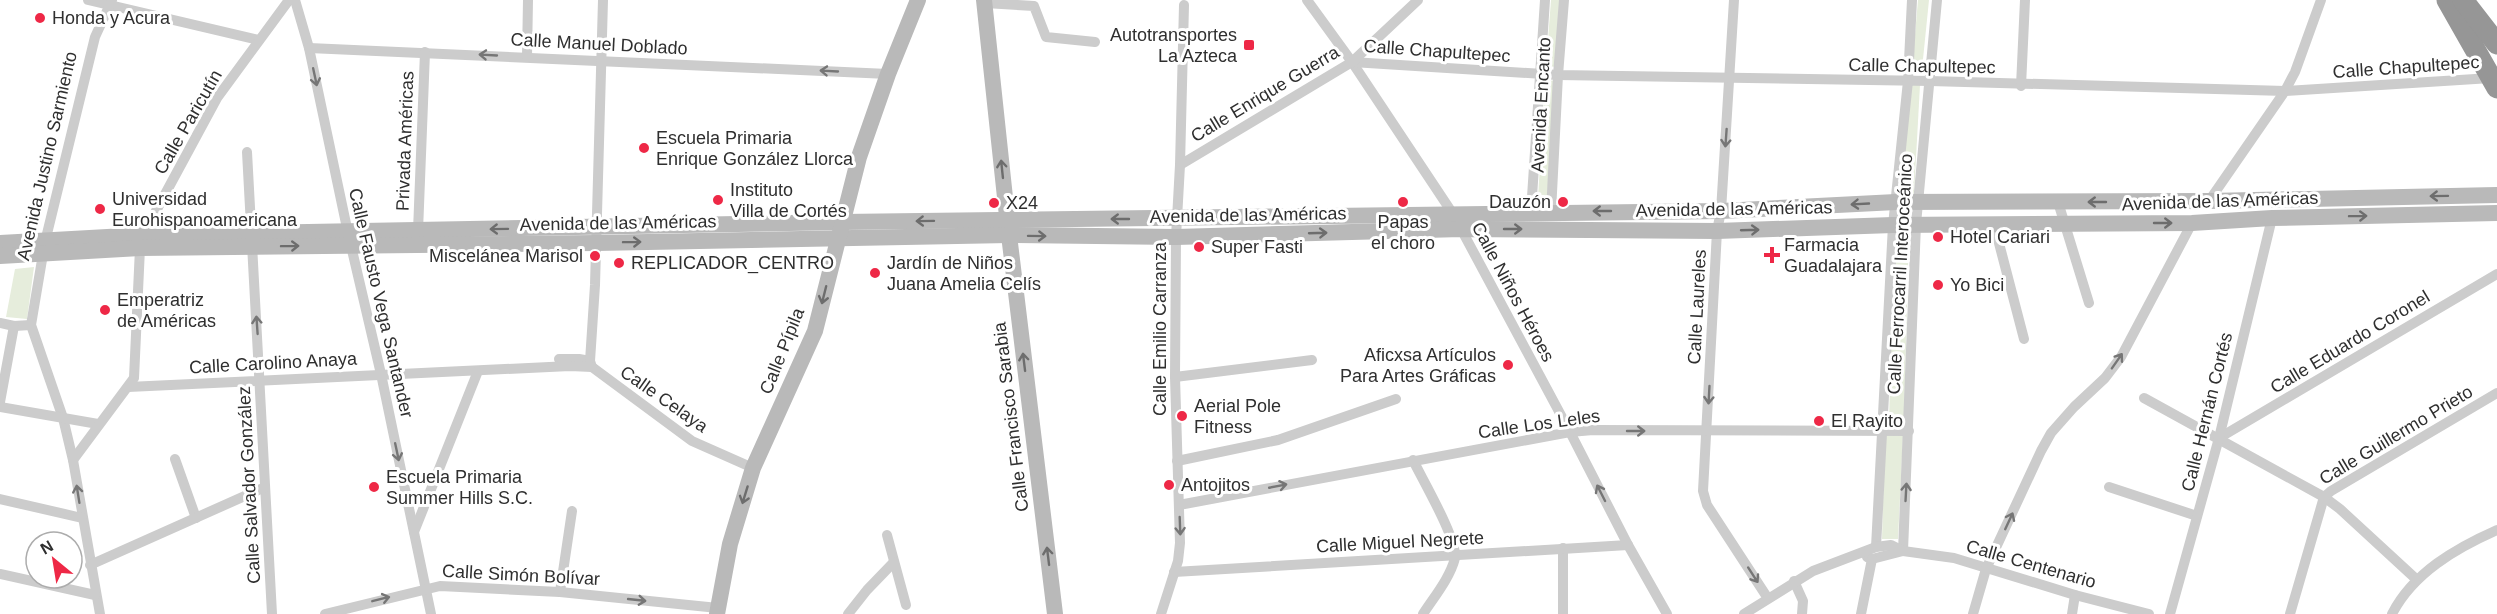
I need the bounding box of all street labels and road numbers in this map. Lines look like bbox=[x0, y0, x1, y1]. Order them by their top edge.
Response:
street label: Calle Manuel Doblado bbox=[510, 29, 688, 59]
street label: Calle Chapultepec bbox=[1363, 36, 1511, 66]
street label: Avenida Encanto bbox=[1527, 37, 1555, 173]
street label: Calle Enrique Guerra bbox=[1187, 41, 1343, 146]
street label: Avenida Justino Sarmiento bbox=[13, 50, 81, 262]
street label: Calle Chapultepec bbox=[2332, 52, 2480, 82]
street label: Calle Chapultepec bbox=[1848, 55, 1996, 77]
street label: Calle Paricutín bbox=[150, 66, 226, 178]
street label: Privada Américas bbox=[393, 71, 417, 211]
street label: Calle Ferrocarril Interoceánico bbox=[1884, 153, 1916, 395]
street label: Calle Fausto Vega Santander bbox=[345, 186, 417, 420]
street label: Avenida de las Américas bbox=[2121, 188, 2319, 214]
street label: Avenida de las Américas bbox=[1635, 197, 1833, 221]
street label: Avenida de las Américas bbox=[1149, 203, 1347, 227]
street label: Avenida de las Américas bbox=[519, 211, 717, 235]
street label: Calle Niños Héroes bbox=[1468, 219, 1558, 365]
street label: Calle Emilio Carranza bbox=[1150, 241, 1170, 416]
street label: Calle Laureles bbox=[1684, 249, 1710, 365]
street label: Calle Eduardo Coronel bbox=[2267, 287, 2433, 397]
street label: Calle Pípila bbox=[756, 304, 809, 397]
street label: Calle Francisco Sarabia bbox=[989, 320, 1033, 513]
street label: Calle Hernán Cortés bbox=[2178, 330, 2236, 494]
street label: Calle Carolino Anaya bbox=[189, 349, 358, 377]
street label: Calle Celaya bbox=[616, 362, 712, 437]
street label: Calle Guillermo Prieto bbox=[2316, 381, 2476, 489]
street label: Calle Salvador González bbox=[234, 386, 264, 584]
street label: Calle Los Leles bbox=[1477, 406, 1601, 442]
street label: Calle Miguel Negrete bbox=[1316, 528, 1484, 556]
street label: Calle Centenario bbox=[1964, 536, 2098, 592]
street label: Calle Simón Bolívar bbox=[442, 561, 600, 589]

